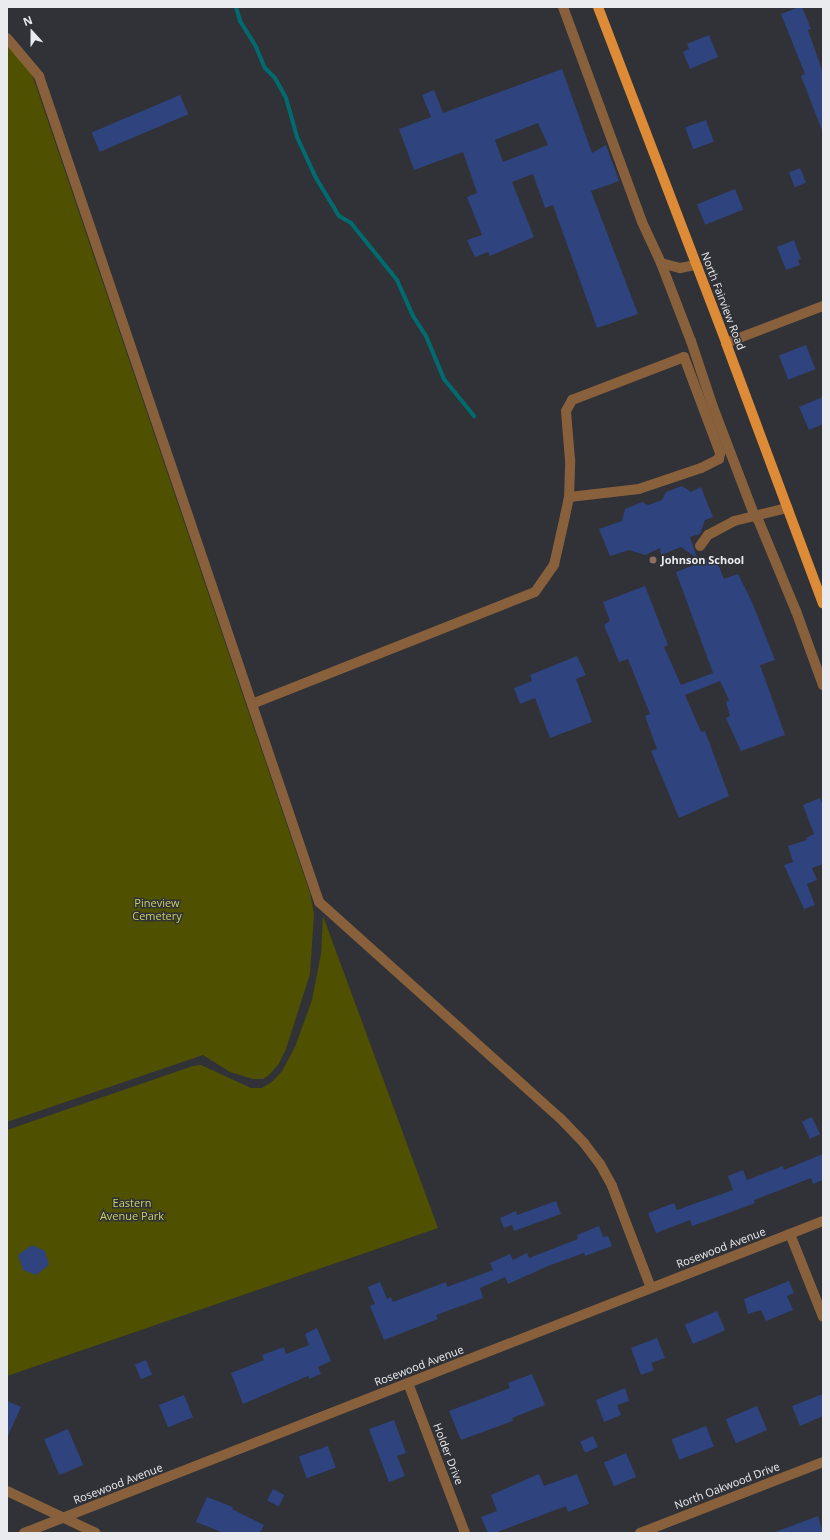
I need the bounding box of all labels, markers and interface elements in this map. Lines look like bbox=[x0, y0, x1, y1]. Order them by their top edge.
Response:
north arrow bbox=[12, 12, 52, 52]
text: N bbox=[21, 12, 34, 29]
street label: North Fairview Road bbox=[698, 250, 748, 352]
place label: Johnson School bbox=[661, 553, 744, 567]
marker: Johnson School bbox=[648, 555, 658, 565]
park label: Pineview Cemetery bbox=[132, 897, 182, 923]
park label: Eastern Avenue Park bbox=[100, 1197, 164, 1223]
street label: Rosewood Avenue bbox=[675, 1225, 767, 1271]
street label: Rosewood Avenue bbox=[373, 1343, 465, 1389]
street label: Holder Drive bbox=[430, 1421, 466, 1487]
street label: North Oakwood Drive bbox=[673, 1460, 781, 1512]
street label: Rosewood Avenue bbox=[72, 1461, 164, 1507]

